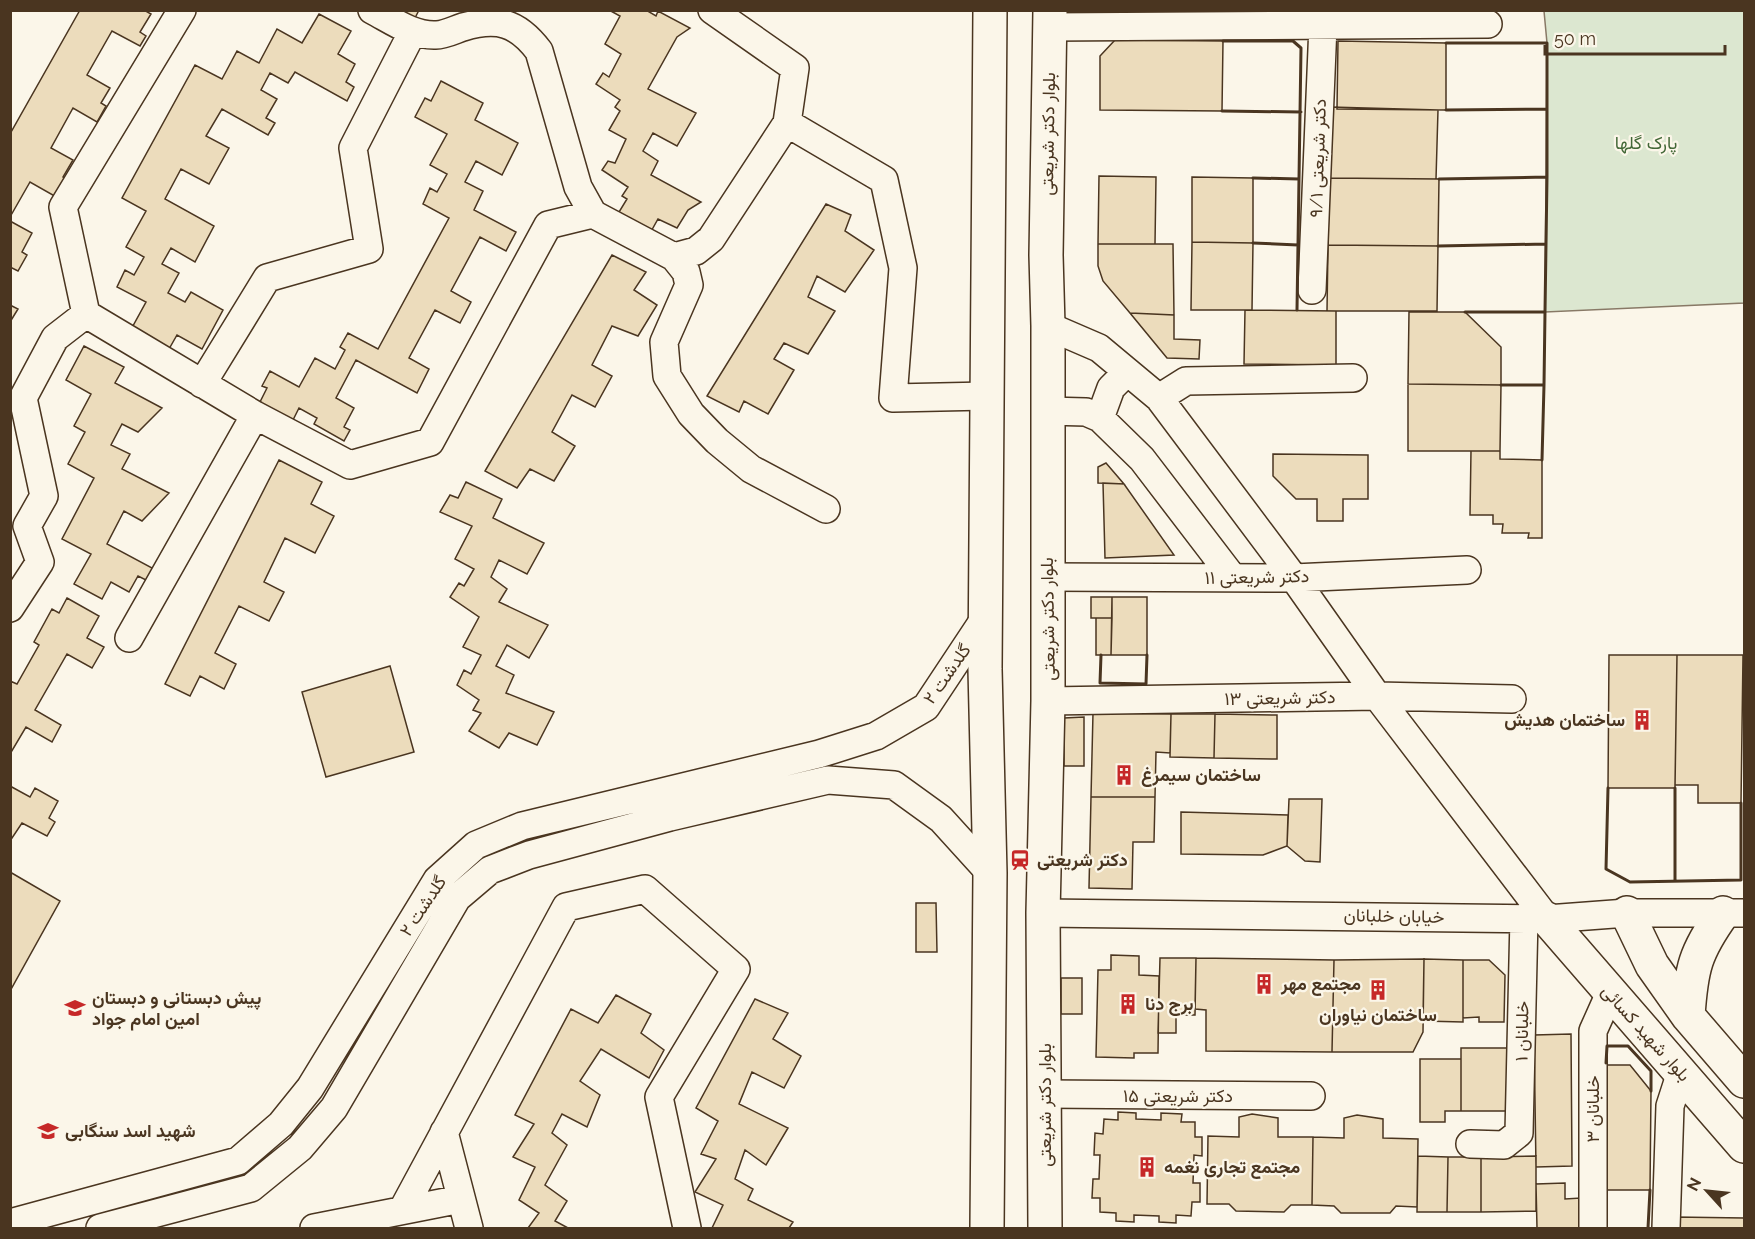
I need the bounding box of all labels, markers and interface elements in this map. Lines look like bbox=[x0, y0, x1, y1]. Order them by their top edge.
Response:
scale bar bbox=[1545, 18, 1725, 56]
text: 50 m bbox=[1554, 28, 1596, 49]
street label: بلوار دکتر شریعتی bbox=[1036, 72, 1060, 196]
street label: دکتر شریعتی ۹/۱ bbox=[1305, 98, 1331, 218]
park label: پارک گلها bbox=[1615, 132, 1677, 155]
street label: بلوار دکتر شریعتی bbox=[1036, 557, 1060, 681]
street label: ۱۱ دکتر شریعتی bbox=[1205, 565, 1309, 589]
street label: گلدشت ۲ bbox=[918, 640, 975, 708]
street label: ۱۳ دکتر شریعتی bbox=[1224, 686, 1336, 710]
building icon: ساختمان هدیش bbox=[1630, 708, 1654, 732]
place label: ساختمان هدیش bbox=[1504, 709, 1625, 731]
building icon: ساختمان سیمرغ bbox=[1112, 763, 1136, 787]
place label: ساختمان سیمرغ bbox=[1141, 764, 1261, 787]
station icon: دکتر شریعتی bbox=[1008, 848, 1032, 872]
place label: دکتر شریعتی bbox=[1037, 849, 1128, 871]
street label: گلدشت ۲ bbox=[395, 872, 450, 940]
street label: خیابان خلبانان bbox=[1343, 904, 1445, 927]
building icon: مجتمع مهر bbox=[1252, 972, 1276, 996]
place label: مجتمع مهر bbox=[1280, 973, 1361, 996]
building icon: ساختمان نیاوران bbox=[1366, 978, 1390, 1002]
street label: بلوار شهید کسائی bbox=[1597, 980, 1695, 1086]
place label: پیش دبستانی و دبستان امین امام جواد bbox=[92, 987, 261, 1031]
building icon: برج دنا bbox=[1116, 992, 1140, 1016]
place label: برج دنا bbox=[1145, 993, 1194, 1016]
school or university icon: پیش دبستانی و دبستان امین امام جواد bbox=[63, 996, 87, 1020]
street label: ۱ خلبانان bbox=[1510, 1001, 1533, 1061]
place label: ساختمان نیاوران bbox=[1319, 1004, 1437, 1026]
street label: بلوار دکتر شریعتی bbox=[1034, 1043, 1056, 1167]
street label: ۳ خلبانان bbox=[1582, 1075, 1603, 1143]
street label: ۱۵ دکتر شریعتی bbox=[1123, 1085, 1233, 1107]
school or university icon: شهید اسد سنگابی bbox=[36, 1119, 60, 1143]
place label: شهید اسد سنگابی bbox=[65, 1120, 196, 1142]
building icon: مجتمع تجاری نغمه bbox=[1135, 1155, 1159, 1179]
place label: مجتمع تجاری نغمه bbox=[1164, 1156, 1301, 1179]
north arrow bbox=[1677, 1161, 1737, 1221]
text: N bbox=[1683, 1175, 1705, 1194]

